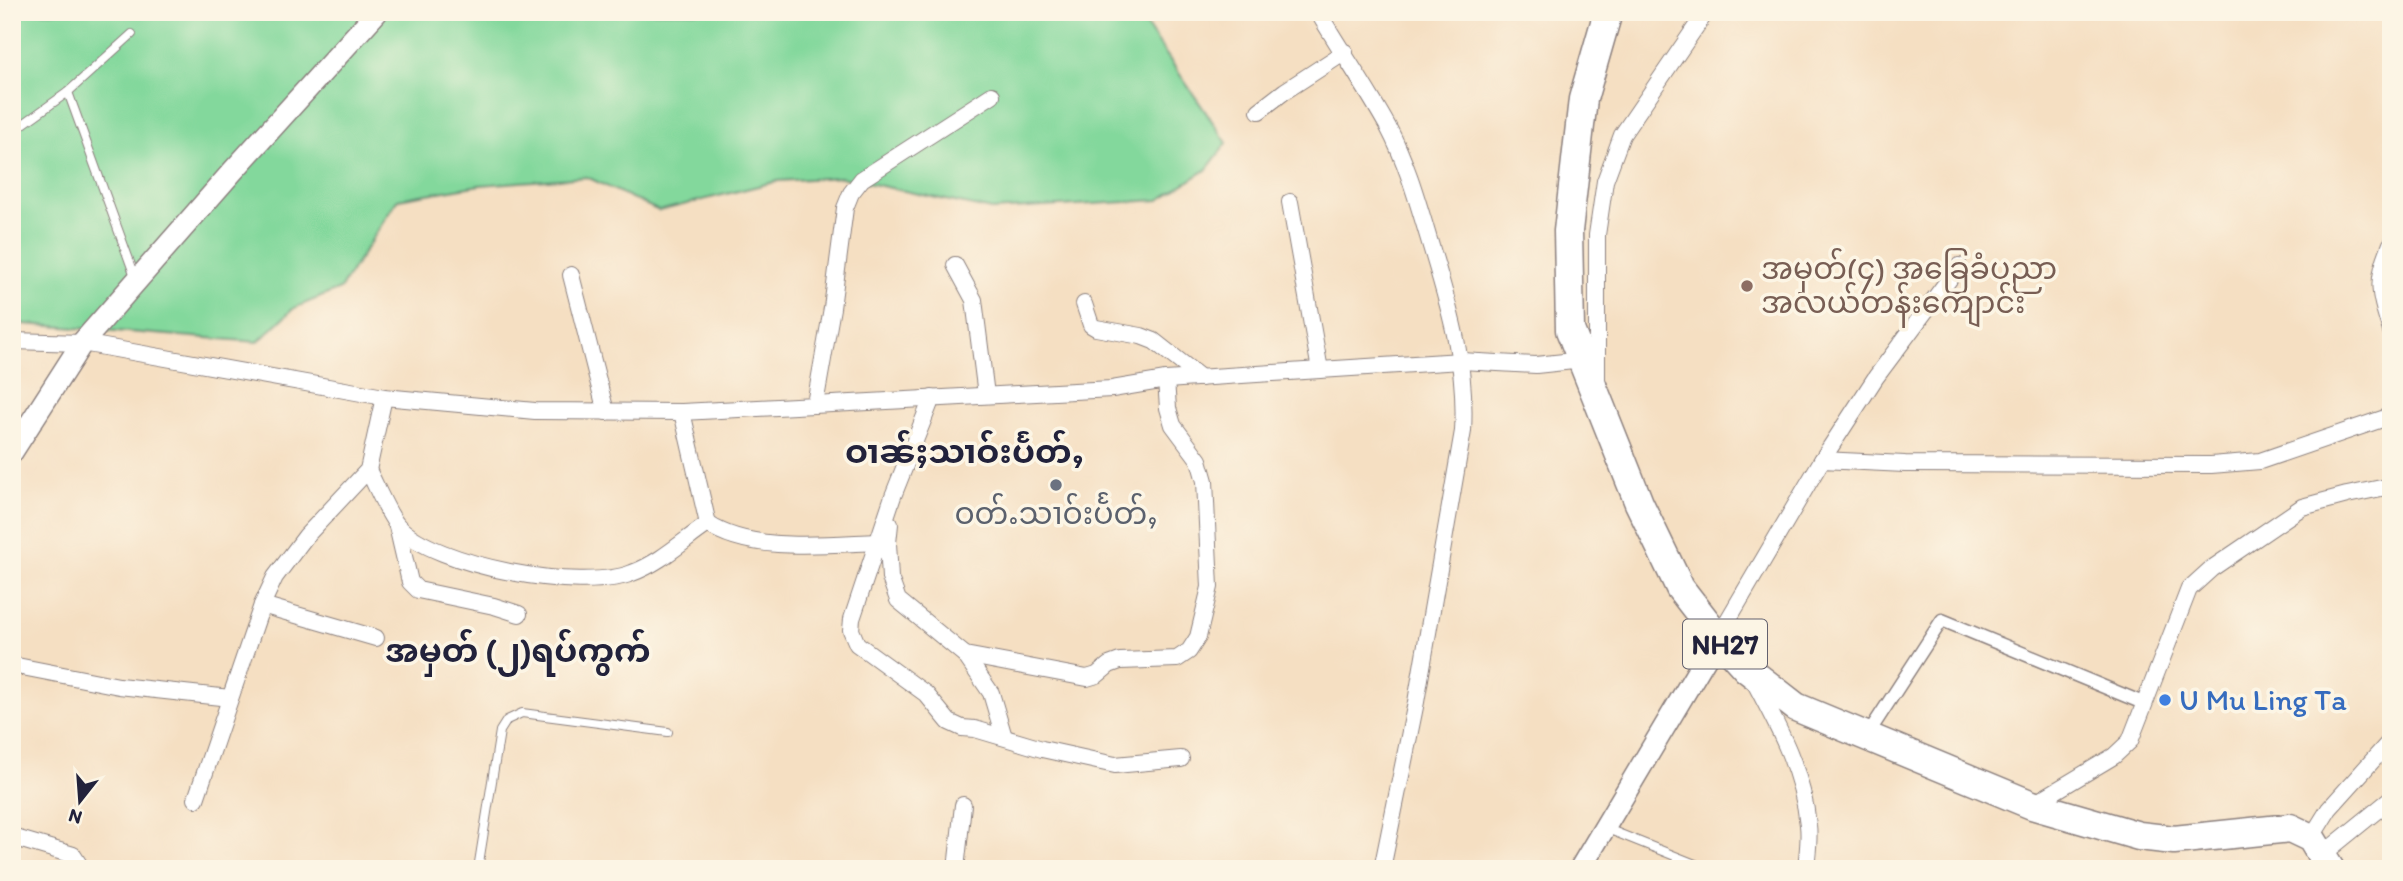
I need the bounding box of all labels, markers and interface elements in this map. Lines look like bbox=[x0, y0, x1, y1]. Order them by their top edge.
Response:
place label: အမှတ်(၄) အခြေခံပညာ အလယ်တန်းကျောင်း bbox=[1761, 247, 2057, 328]
marker: အမှတ်(၄) အခြေခံပညာ အလယ်တန်းကျောင်း bbox=[1739, 278, 1755, 294]
district label: ဝၢၼ်ႈသၢဝ်းပႅတ်ႇ bbox=[845, 429, 1085, 471]
marker: ဝတ်ႉသၢဝ်းပႅတ်ႇ bbox=[1048, 477, 1064, 493]
place label: ဝတ်ႉသၢဝ်းပႅတ်ႇ bbox=[954, 492, 1158, 532]
road number: NH27 bbox=[1683, 620, 1767, 668]
district label: အမှတ် (၂)ရပ်ကွက် bbox=[385, 628, 651, 677]
place label: U Mu Ling Ta bbox=[2179, 681, 2347, 718]
marker: U Mu Ling Ta bbox=[2157, 692, 2173, 708]
north arrow bbox=[46, 766, 116, 836]
text: N bbox=[66, 804, 85, 830]

